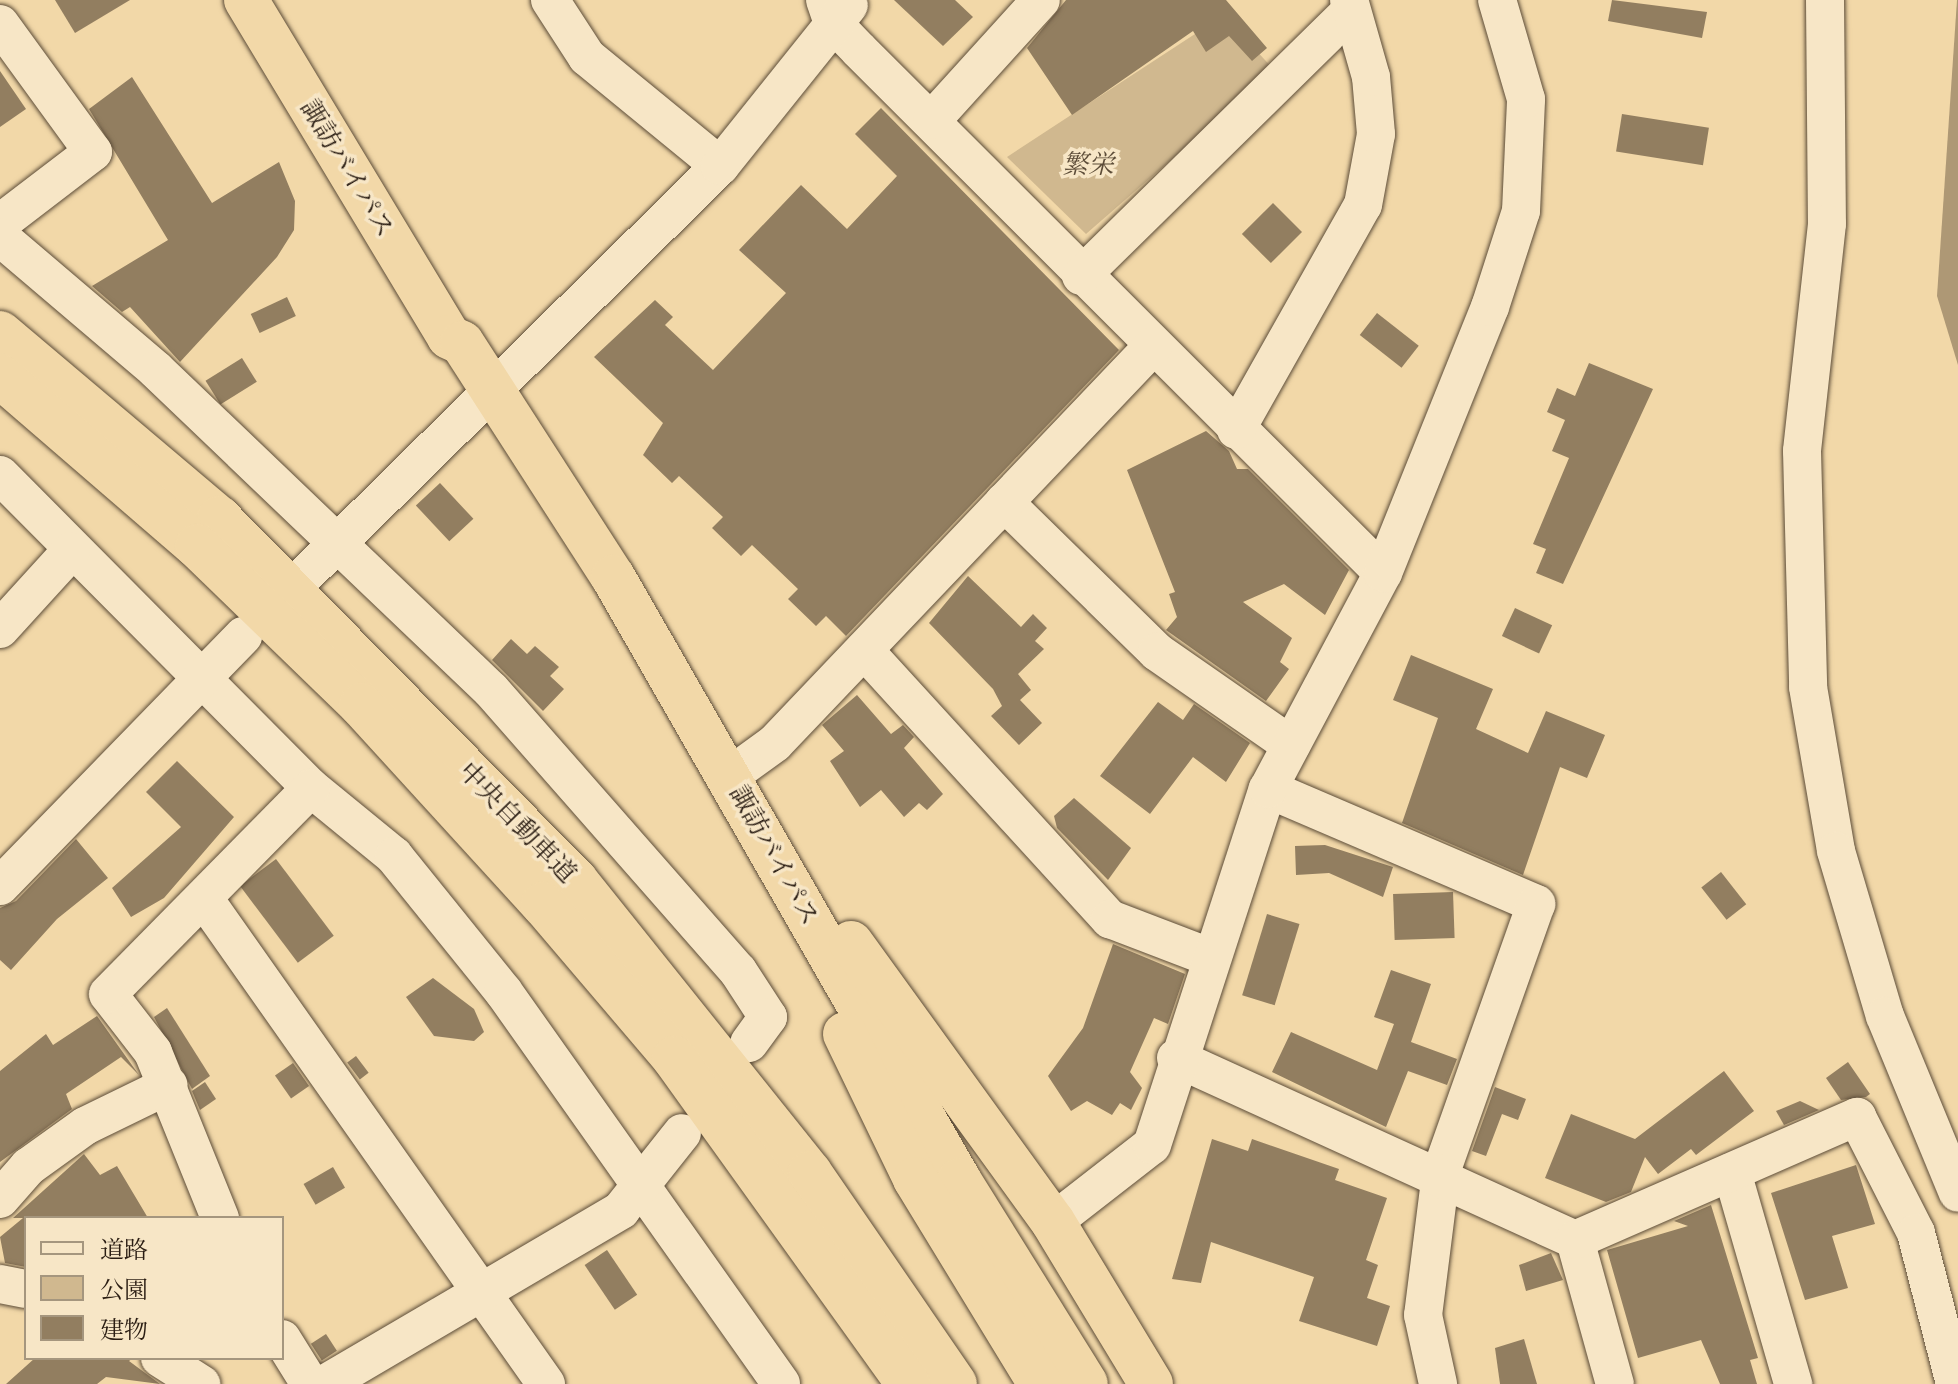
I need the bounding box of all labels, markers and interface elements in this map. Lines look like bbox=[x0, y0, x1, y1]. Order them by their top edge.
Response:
street label: 諏訪バイパス bbox=[294, 93, 402, 243]
park label: 繁栄 bbox=[1062, 148, 1114, 180]
street label: 中央自動車道 bbox=[453, 755, 583, 889]
street label: 諏訪バイパス bbox=[724, 779, 826, 931]
legend bbox=[24, 1216, 284, 1360]
text: 道路 bbox=[100, 1232, 148, 1267]
text: 公園 bbox=[100, 1272, 148, 1307]
text: 建物 bbox=[100, 1312, 148, 1347]

